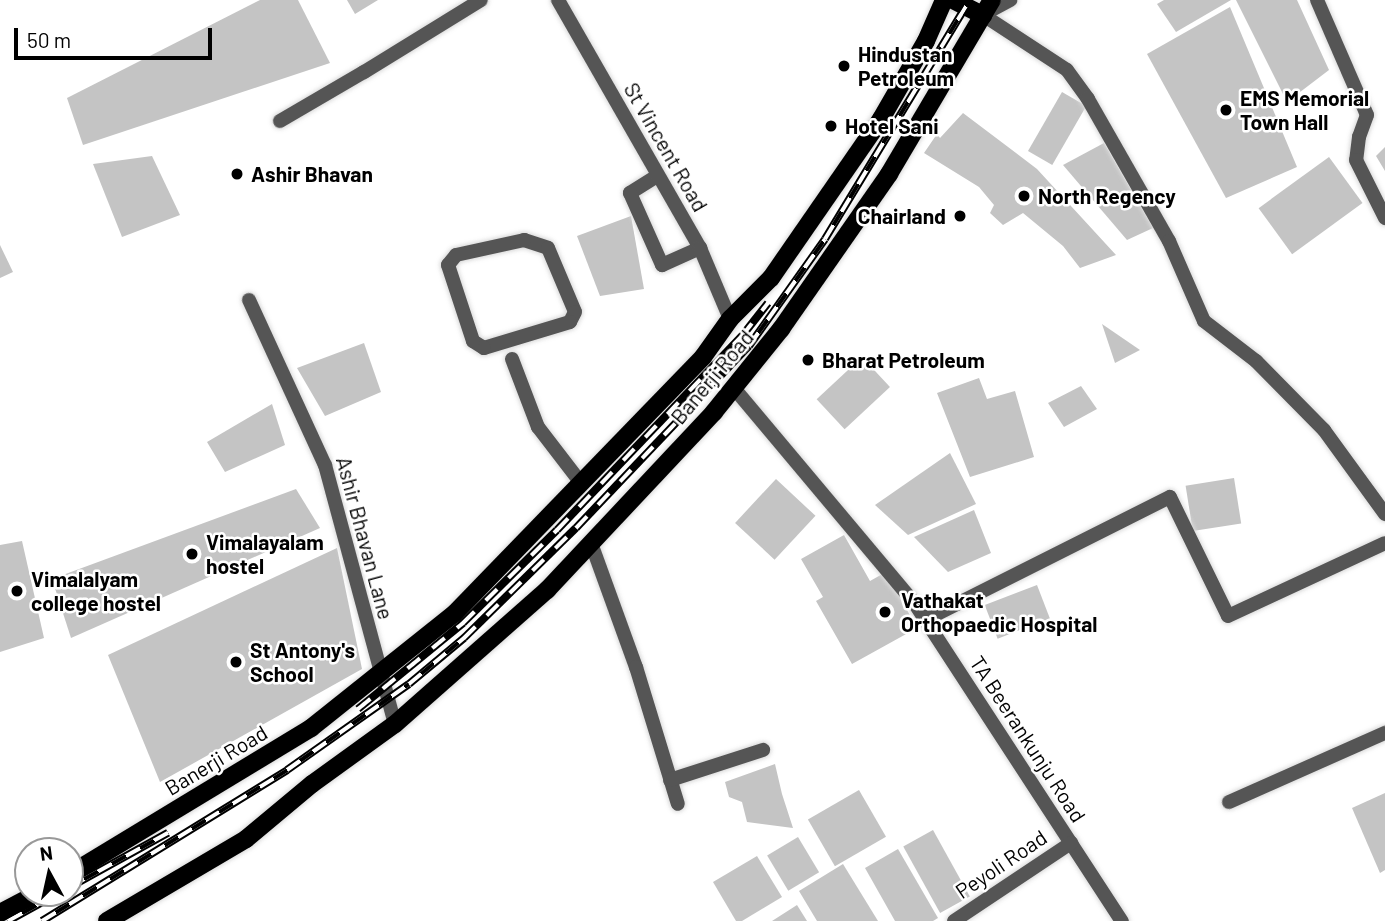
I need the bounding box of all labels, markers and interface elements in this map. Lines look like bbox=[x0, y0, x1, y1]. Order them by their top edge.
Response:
scale bar bbox=[18, 14, 215, 58]
text: 50 m bbox=[27, 27, 71, 52]
place label: Hindustan Petroleum bbox=[858, 41, 954, 91]
marker: Hindustan Petroleum bbox=[836, 58, 852, 74]
street label: St Vincent Road bbox=[619, 78, 713, 216]
place label: EMS Memorial Town Hall bbox=[1240, 85, 1369, 135]
marker: EMS Memorial Town Hall bbox=[1218, 102, 1234, 118]
place label: Hotel Sani bbox=[845, 113, 939, 139]
marker: Hotel Sani bbox=[823, 118, 839, 134]
place label: Ashir Bhavan bbox=[251, 161, 373, 187]
marker: Ashir Bhavan bbox=[229, 166, 245, 182]
place label: North Regency bbox=[1038, 183, 1176, 209]
marker: North Regency bbox=[1016, 188, 1032, 204]
place label: Chairland bbox=[858, 203, 946, 229]
marker: Chairland bbox=[952, 208, 968, 224]
street label: Banerji Road bbox=[665, 325, 759, 429]
place label: Bharat Petroleum bbox=[822, 347, 985, 373]
marker: Bharat Petroleum bbox=[800, 352, 816, 368]
street label: Ashir Bhavan Lane bbox=[331, 454, 399, 622]
place label: Vimalayalam hostel bbox=[206, 529, 324, 579]
marker: Vimalayalam hostel bbox=[184, 546, 200, 562]
place label: Vimalalyam college hostel bbox=[31, 566, 161, 616]
marker: Vimalalyam college hostel bbox=[9, 583, 25, 599]
place label: Vathakat Orthopaedic Hospital bbox=[901, 587, 1097, 637]
marker: Vathakat Orthopaedic Hospital bbox=[875, 602, 895, 622]
place label: St Antony's School bbox=[250, 637, 355, 687]
street label: TA Beerankunju Road bbox=[965, 651, 1091, 827]
marker: St Antony's School bbox=[228, 654, 244, 670]
street label: Banerji Road bbox=[160, 720, 272, 800]
street label: Peyoli Road bbox=[951, 824, 1051, 904]
north arrow bbox=[14, 837, 84, 907]
text: N bbox=[38, 840, 54, 865]

